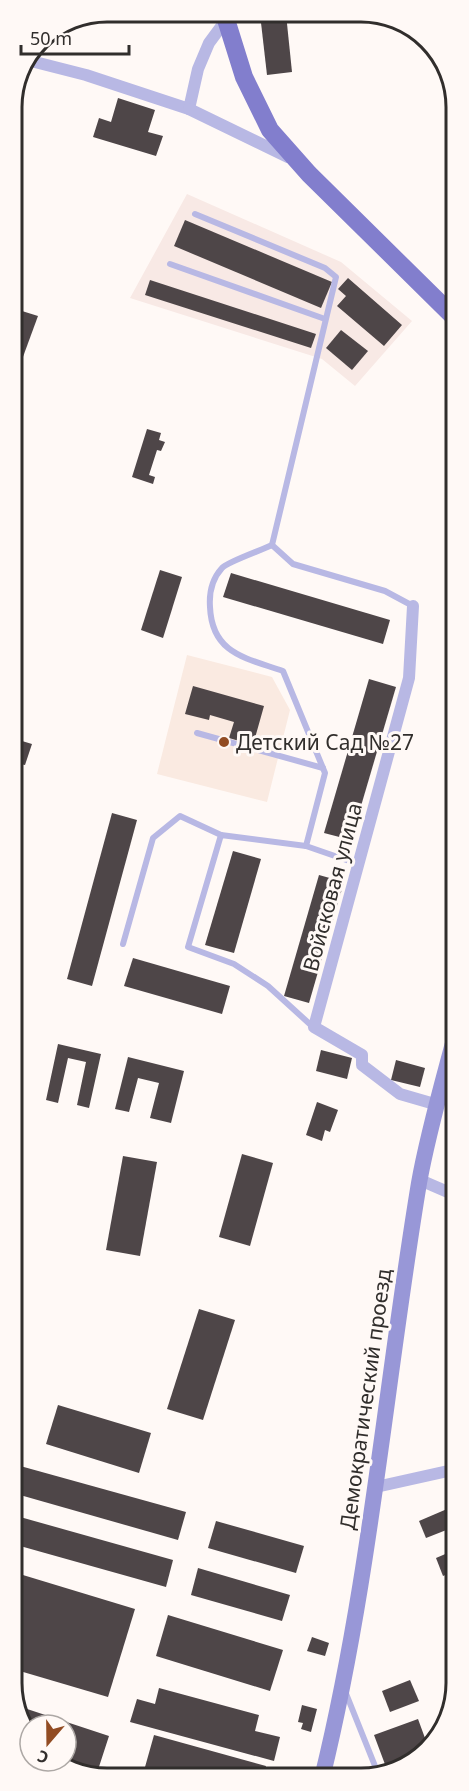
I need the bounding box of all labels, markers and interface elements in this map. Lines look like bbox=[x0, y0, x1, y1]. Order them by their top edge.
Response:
scale bar bbox=[21, 18, 129, 56]
text: 50 m bbox=[30, 26, 72, 50]
place label: Детский Сад №27 bbox=[236, 728, 414, 756]
marker: Детский Сад №27 bbox=[217, 735, 231, 749]
street label: Войсковая улица bbox=[296, 800, 368, 974]
street label: Демократический проезд bbox=[333, 1266, 397, 1531]
north arrow bbox=[18, 1713, 78, 1773]
text: С bbox=[34, 1745, 51, 1769]

